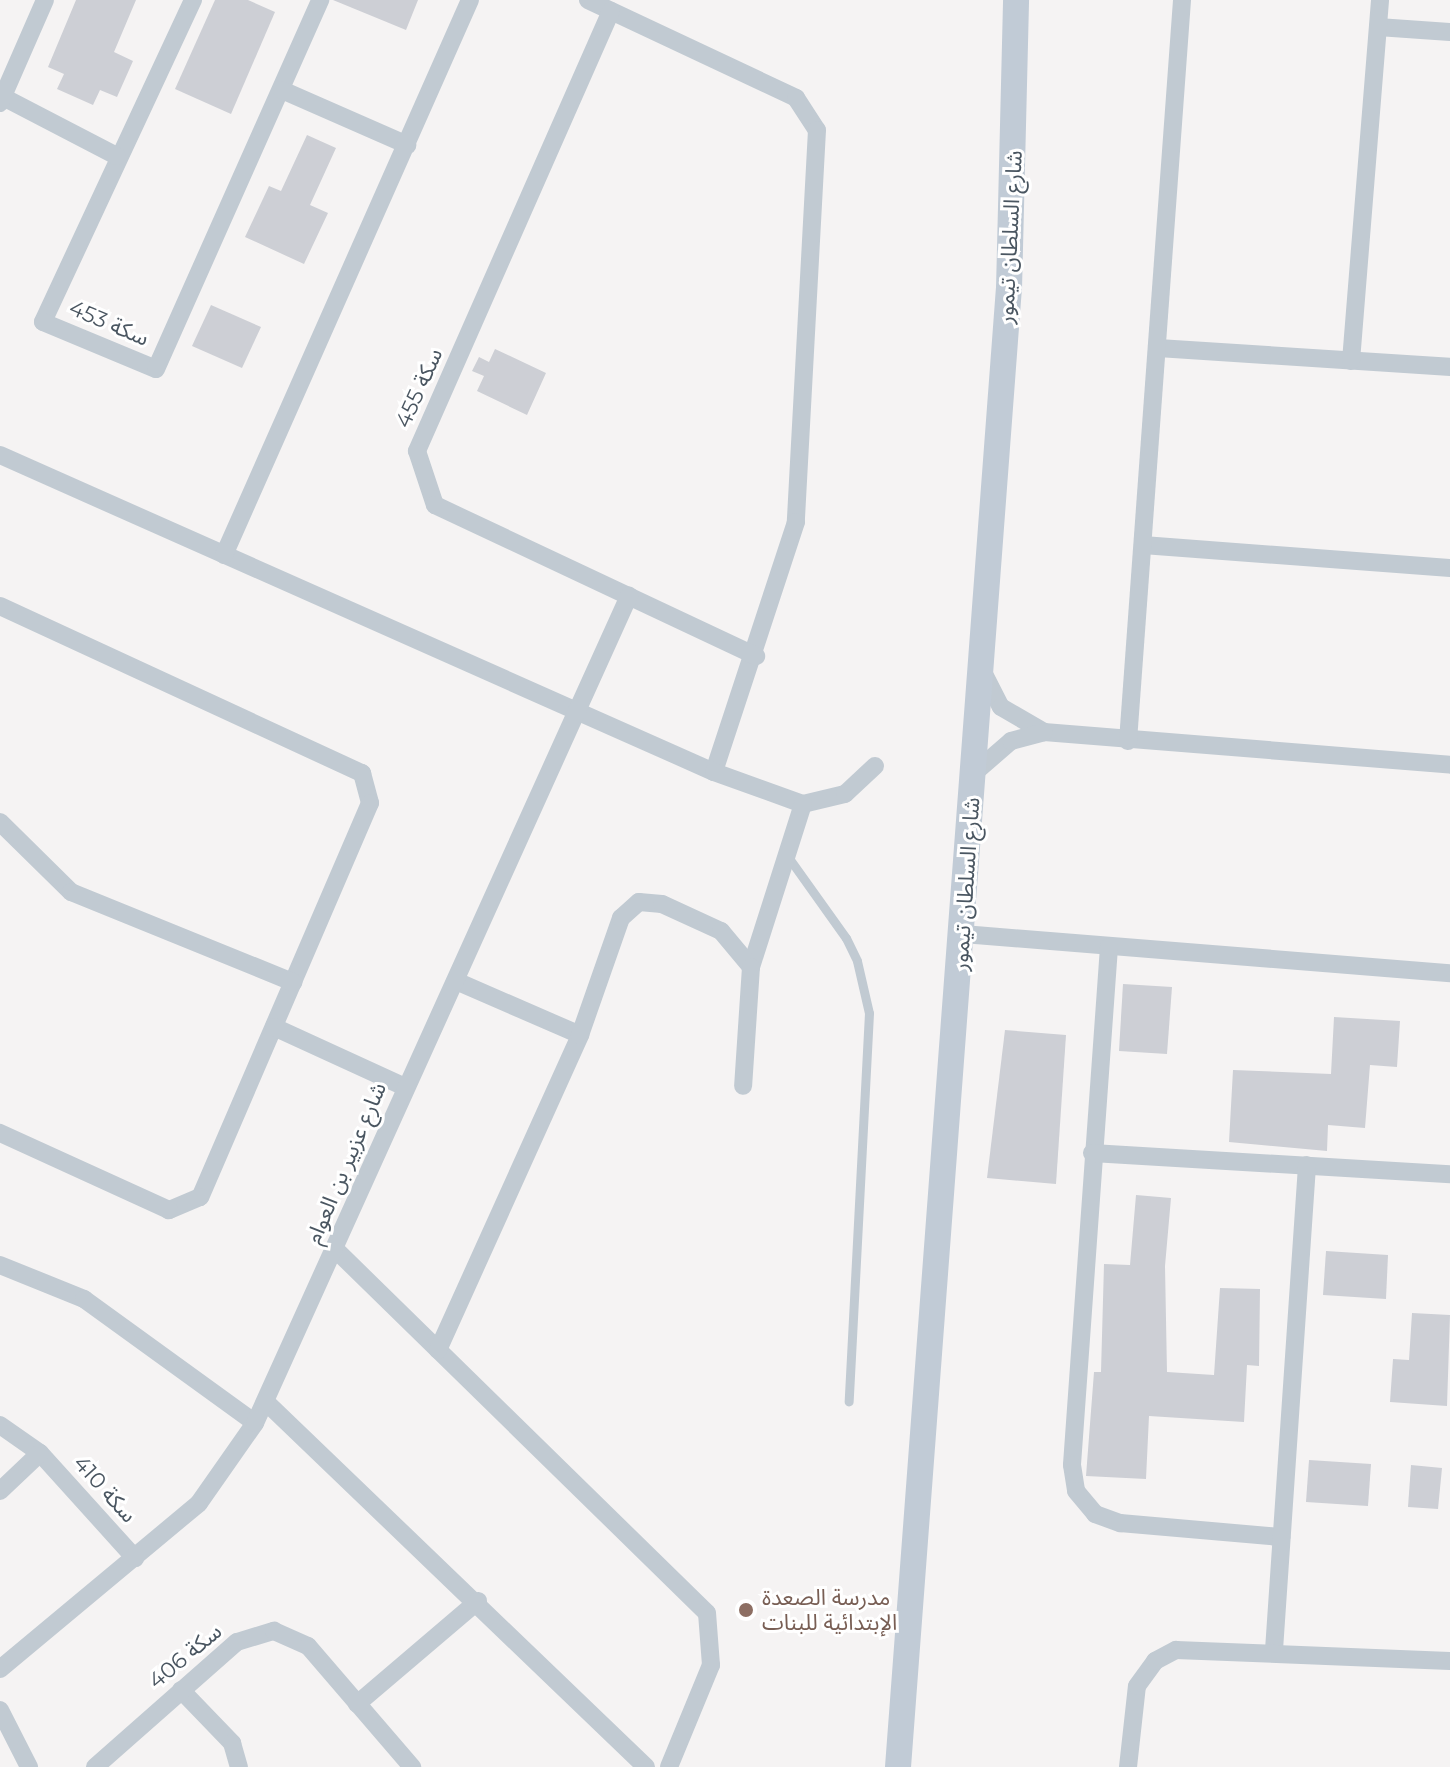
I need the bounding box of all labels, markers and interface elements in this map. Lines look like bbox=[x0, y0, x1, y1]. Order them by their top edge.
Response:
street label: شارع السلطان تيمور bbox=[992, 150, 1028, 324]
street label: سكة 453 bbox=[65, 294, 153, 352]
street label: سكة 455 bbox=[390, 344, 448, 432]
street label: شارع السلطان تيمور bbox=[947, 796, 985, 972]
street label: شارع عزبير بن العوام bbox=[300, 1078, 392, 1248]
street label: سكة 410 bbox=[68, 1450, 142, 1528]
place label: مدرسة الصعدة الإبتدائية للبنات bbox=[762, 1584, 897, 1636]
marker: مدرسة الصعدة الإبتدائية للبنات bbox=[737, 1601, 755, 1619]
street label: سكة 406 bbox=[143, 1618, 227, 1694]

